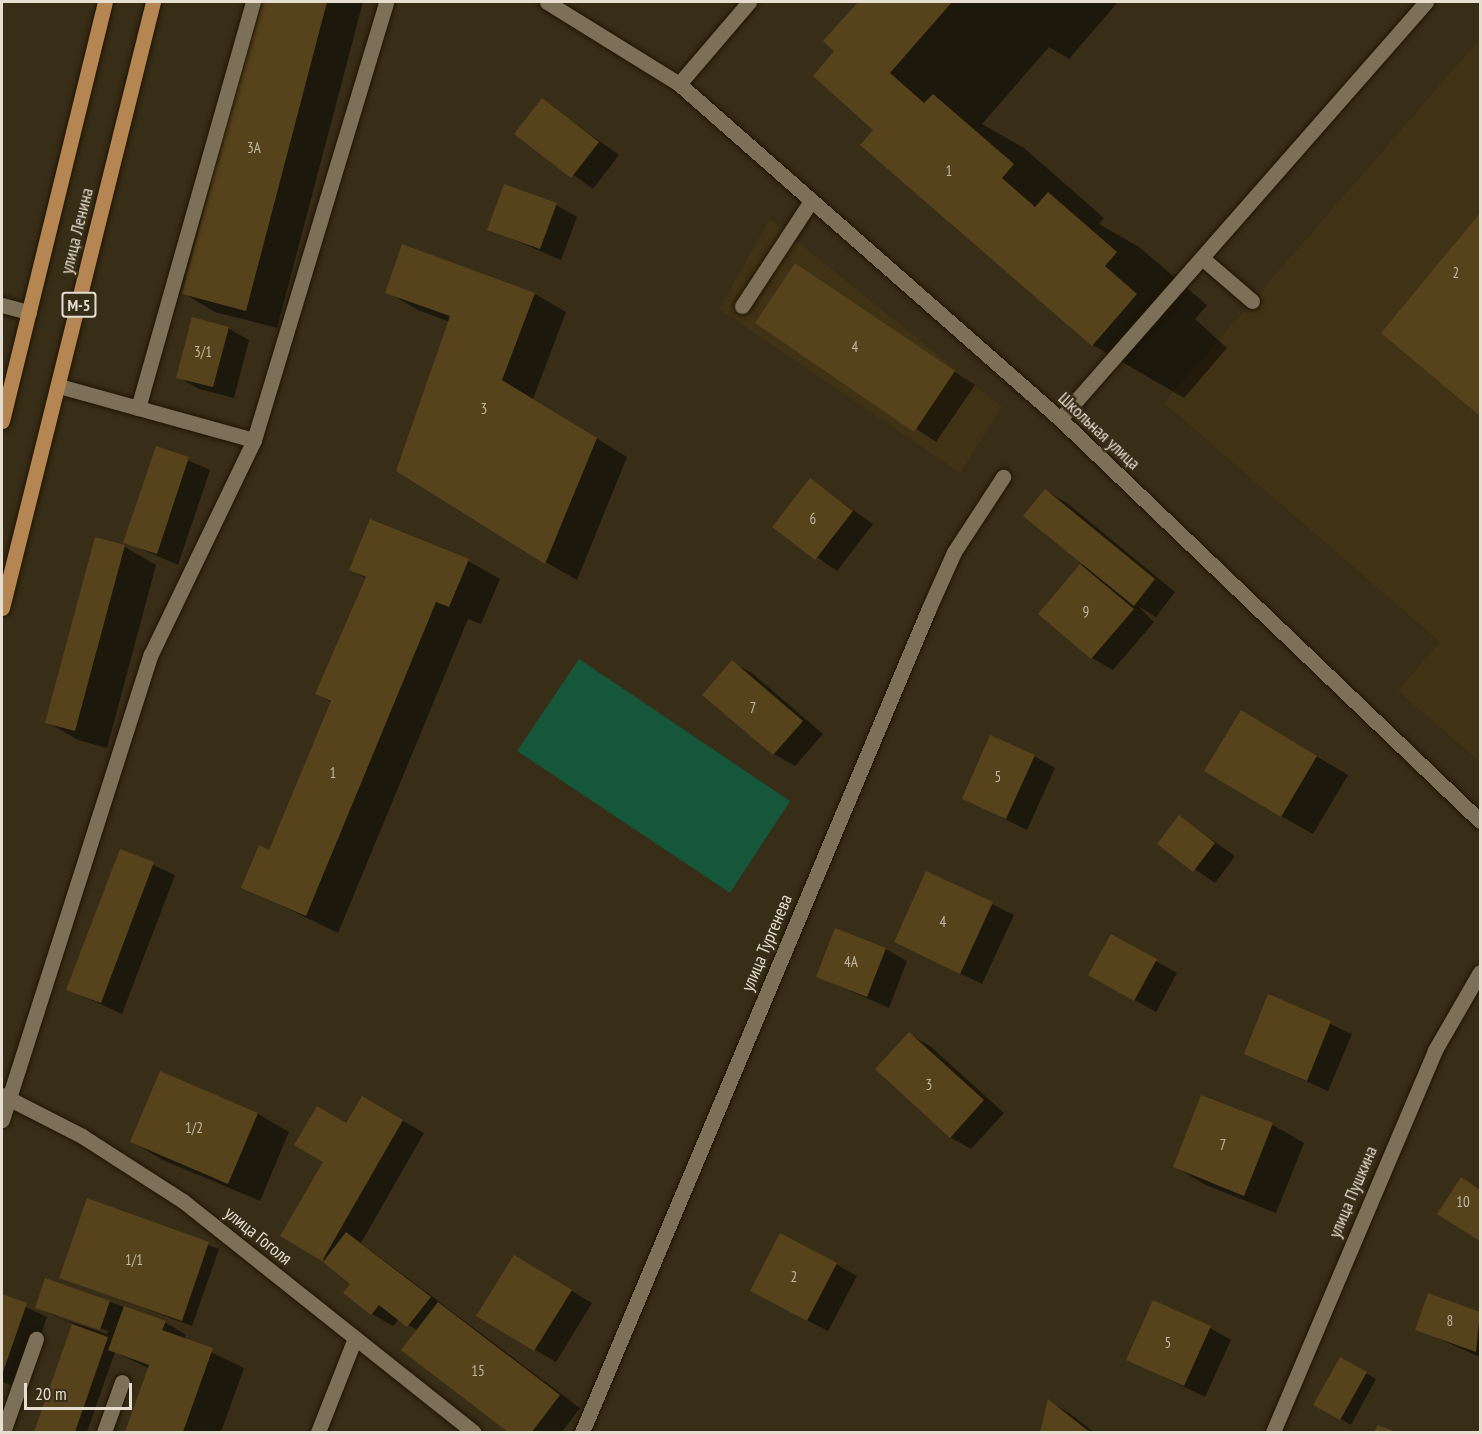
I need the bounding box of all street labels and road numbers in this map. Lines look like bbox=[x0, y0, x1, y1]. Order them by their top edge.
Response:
street label: улица Ленина bbox=[56, 186, 98, 276]
road number: М-5 bbox=[61, 292, 97, 318]
street label: Школьная улица bbox=[1054, 388, 1144, 474]
street label: улица Тургенева bbox=[737, 891, 797, 995]
street label: улица Пушкина bbox=[1324, 1143, 1382, 1241]
street label: улица Гоголя bbox=[220, 1202, 296, 1270]

